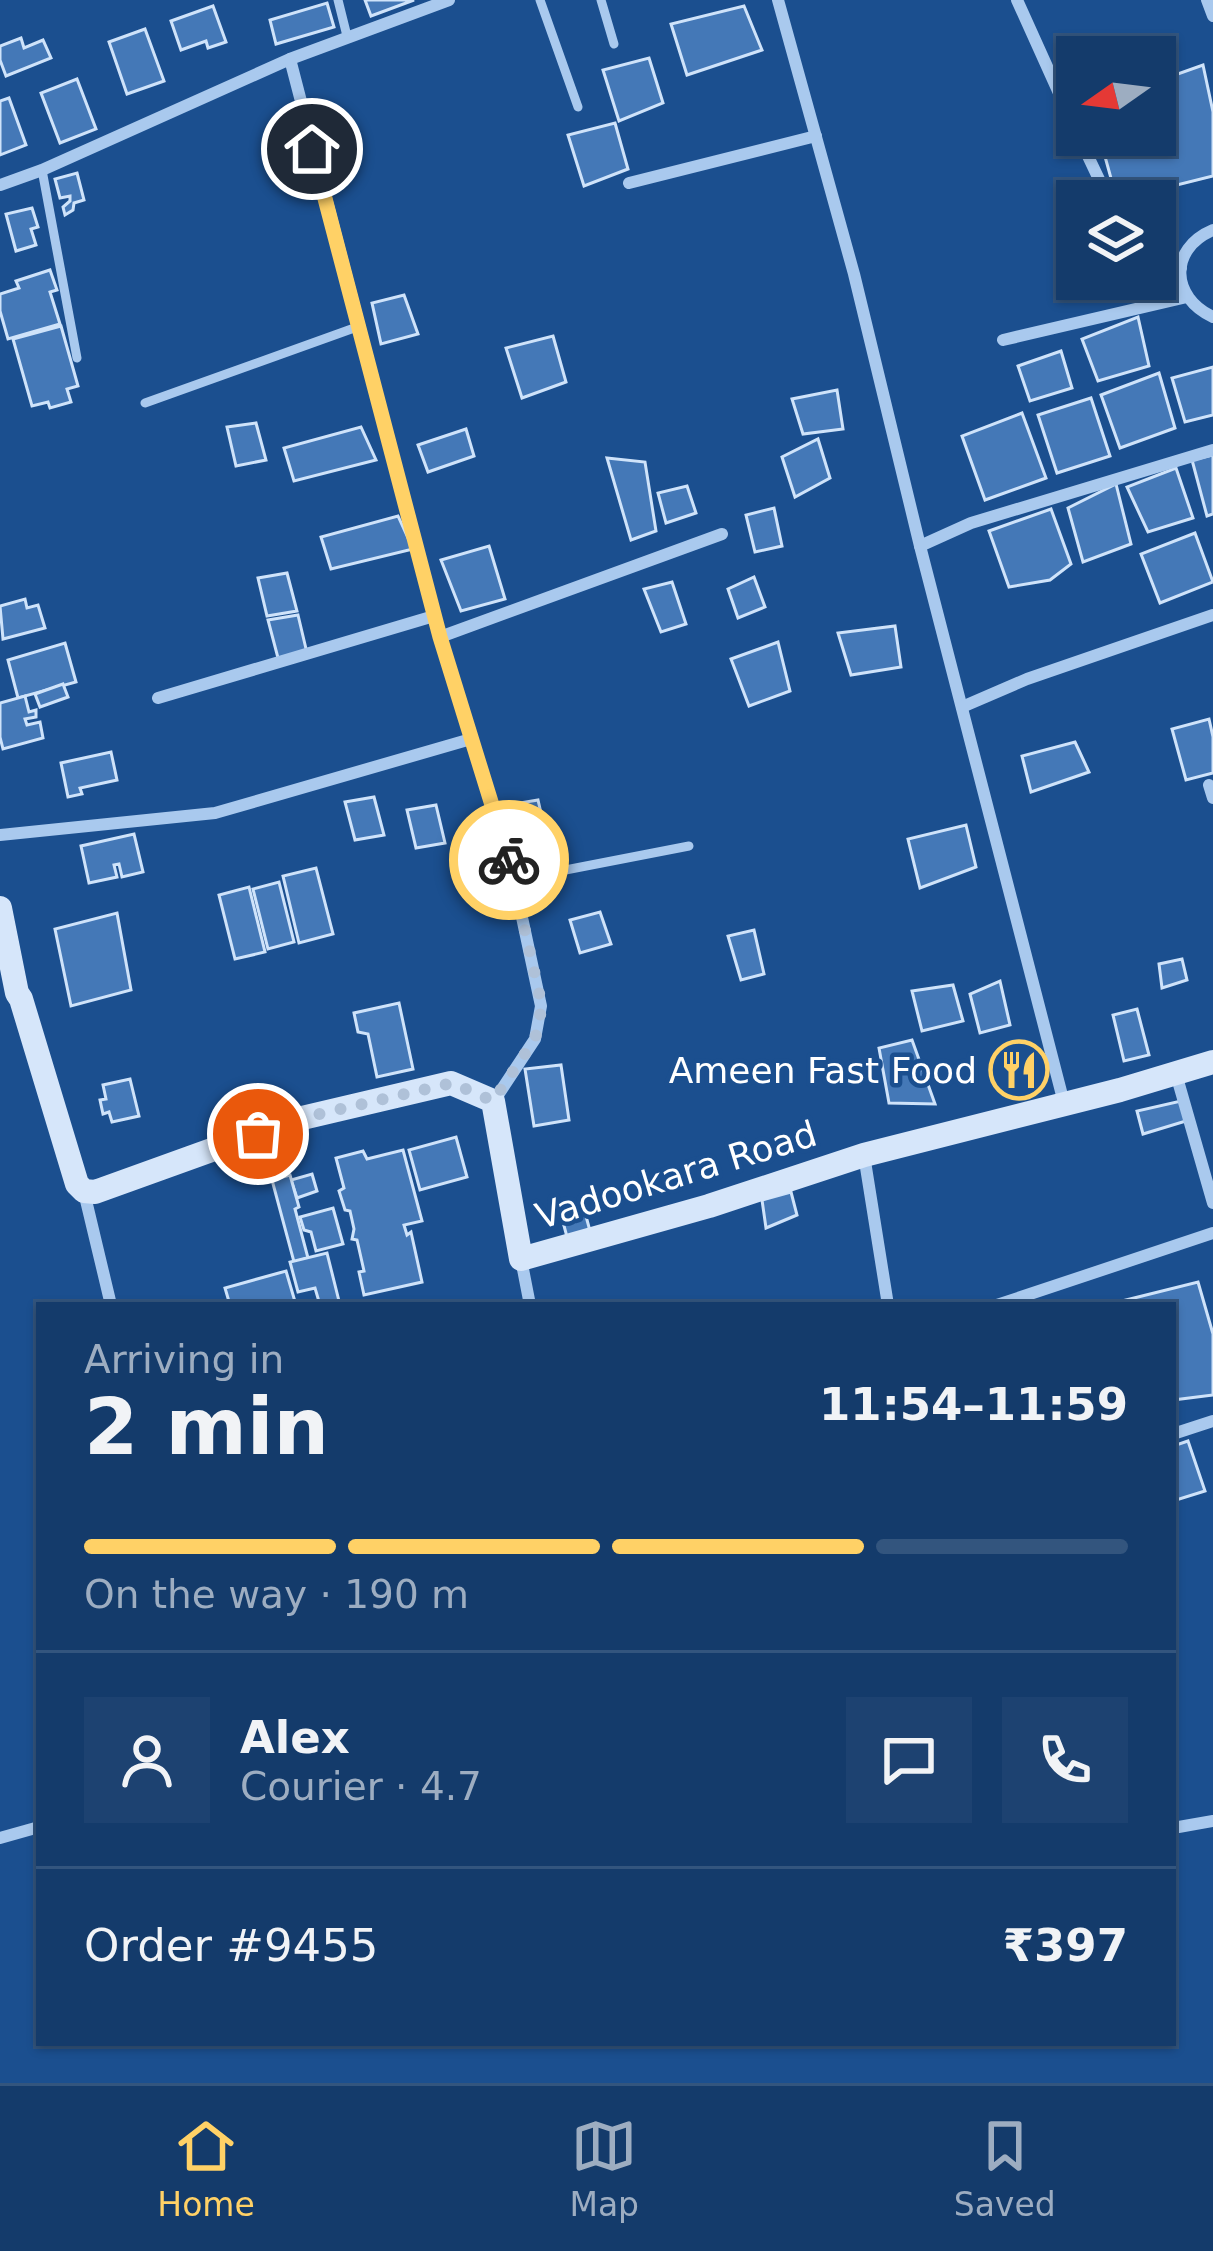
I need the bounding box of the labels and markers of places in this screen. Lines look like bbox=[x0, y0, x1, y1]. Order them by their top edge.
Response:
pin bbox=[261, 98, 363, 200]
restaurant icon: Ameen Fast Food bbox=[988, 1039, 1050, 1101]
place label: Ameen Fast Food bbox=[669, 1050, 977, 1091]
pin bbox=[207, 1083, 309, 1185]

